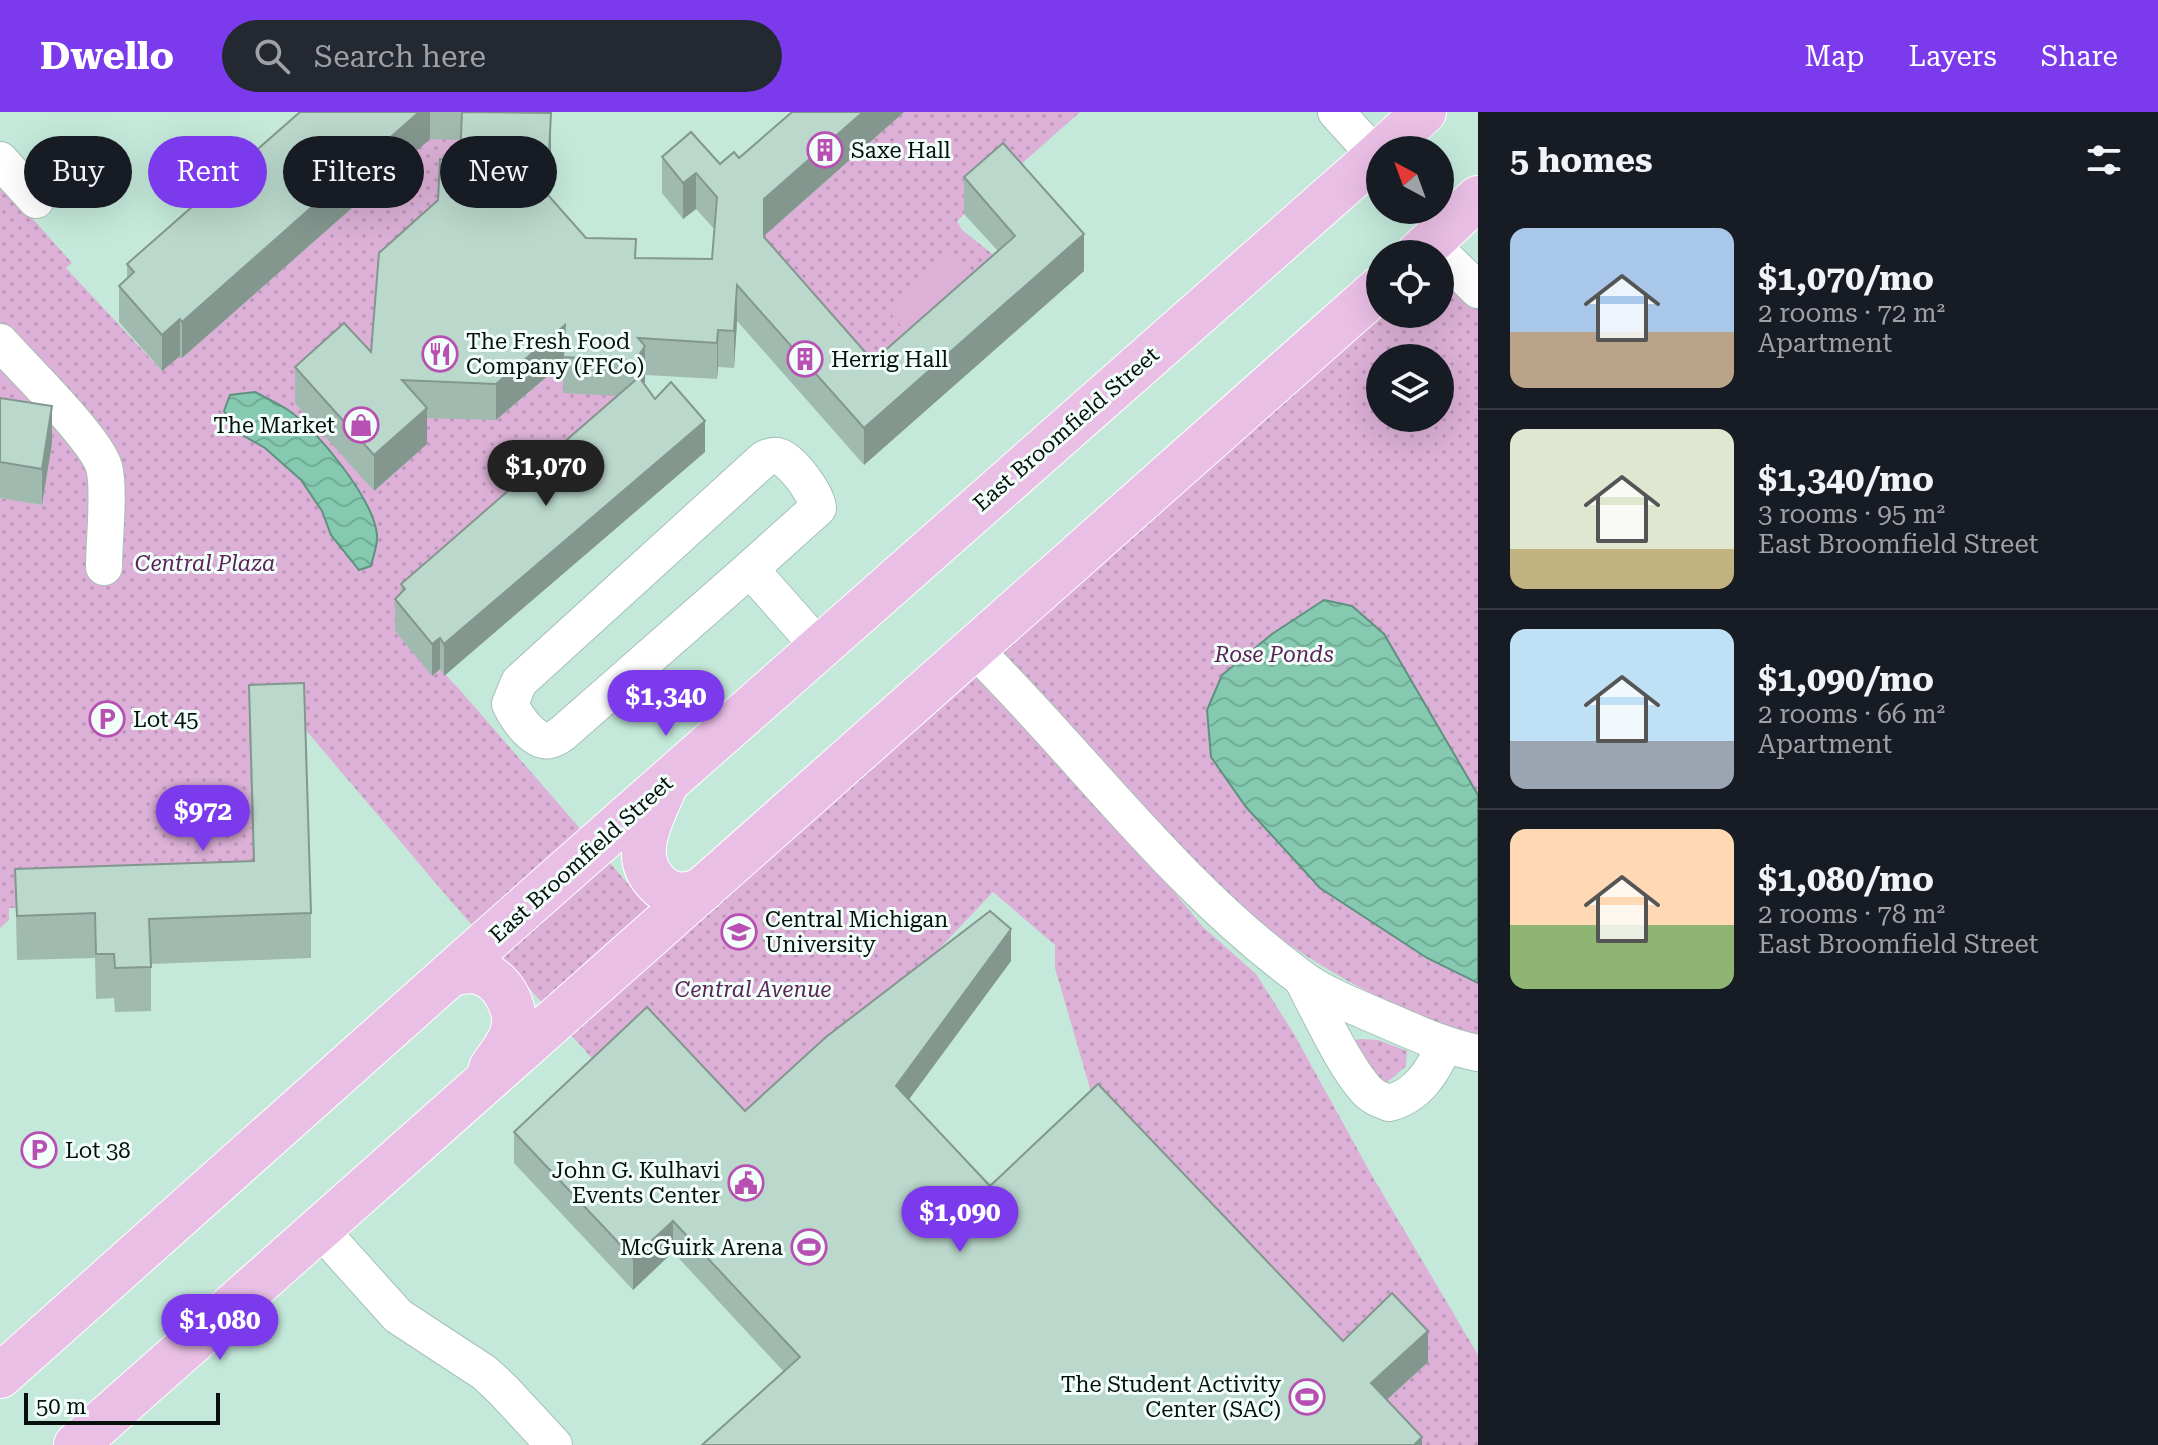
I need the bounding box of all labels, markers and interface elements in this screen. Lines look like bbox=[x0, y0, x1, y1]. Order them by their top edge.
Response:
search box bbox=[222, 20, 782, 92]
text: Dwello bbox=[40, 34, 174, 78]
icon: search bbox=[250, 34, 294, 78]
text: Search here bbox=[314, 39, 486, 74]
text: Map bbox=[1805, 40, 1864, 73]
text: Layers bbox=[1908, 40, 1997, 73]
text: Share bbox=[2041, 40, 2118, 73]
building icon: Saxe Hall bbox=[806, 131, 844, 169]
chip: Buy bbox=[24, 136, 132, 208]
chip: Rent bbox=[148, 136, 267, 208]
chip: Filters bbox=[283, 136, 424, 208]
chip: New bbox=[440, 136, 557, 208]
north arrow bbox=[1366, 136, 1454, 224]
map controls bbox=[1366, 136, 1454, 432]
place label: Saxe Hall bbox=[851, 138, 951, 163]
icon: filters bbox=[2082, 138, 2126, 182]
text: 5 homes bbox=[1510, 140, 1653, 180]
button: locate bbox=[1366, 240, 1454, 328]
text: $1,070/mo bbox=[1758, 258, 1934, 298]
icon: home bbox=[1574, 260, 1670, 356]
text: 2 rooms · 72 m² bbox=[1758, 298, 1945, 328]
text: Apartment bbox=[1758, 328, 1892, 358]
place label: The Fresh Food Company (FFCo) bbox=[466, 329, 644, 379]
restaurant icon: The Fresh Food Company (FFCo) bbox=[421, 335, 459, 373]
building icon: Herrig Hall bbox=[786, 340, 824, 378]
street label: East Broomfield Street bbox=[968, 342, 1164, 516]
button: layers bbox=[1366, 344, 1454, 432]
place label: Herrig Hall bbox=[831, 347, 948, 372]
shop icon: The Market bbox=[342, 406, 380, 444]
place label: The Market bbox=[213, 413, 335, 438]
pin: $1,070 bbox=[481, 440, 611, 508]
text: $1,070 bbox=[505, 451, 587, 481]
text: $1,340/mo bbox=[1758, 459, 1934, 499]
icon: home bbox=[1574, 461, 1670, 557]
text: 3 rooms · 95 m² bbox=[1758, 499, 1945, 529]
text: East Broomfield Street bbox=[1758, 529, 2038, 559]
park label: Central Plaza bbox=[135, 551, 275, 576]
park label: Rose Ponds bbox=[1213, 642, 1334, 667]
text: $1,090/mo bbox=[1758, 659, 1934, 699]
icon: home bbox=[1574, 661, 1670, 757]
pin: $1,340 bbox=[601, 670, 731, 738]
text: $1,340 bbox=[625, 681, 707, 711]
text: 2 rooms · 66 m² bbox=[1758, 699, 1945, 729]
parking icon: Lot 45 bbox=[88, 700, 126, 738]
place label: Lot 45 bbox=[133, 707, 199, 732]
text: Apartment bbox=[1758, 729, 1892, 759]
street label: East Broomfield Street bbox=[484, 770, 678, 948]
pin: $972 bbox=[156, 785, 250, 853]
text: $972 bbox=[174, 796, 232, 826]
text: $1,080/mo bbox=[1758, 859, 1934, 899]
icon: home bbox=[1574, 861, 1670, 957]
text: 2 rooms · 78 m² bbox=[1758, 899, 1945, 929]
place label: Central Michigan University bbox=[765, 907, 948, 957]
school or university icon: Central Michigan University bbox=[720, 913, 758, 951]
text: East Broomfield Street bbox=[1758, 929, 2038, 959]
park label: Central Avenue bbox=[675, 977, 831, 1002]
parking icon: Lot 38 bbox=[20, 1131, 58, 1169]
place label: Lot 38 bbox=[65, 1138, 131, 1163]
place label: John G. Kulhavi Events Center bbox=[552, 1158, 720, 1208]
public building icon: John G. Kulhavi Events Center bbox=[727, 1164, 765, 1202]
pin: $1,090 bbox=[895, 1186, 1025, 1254]
text: $1,090 bbox=[919, 1197, 1001, 1227]
sports icon: McGuirk Arena bbox=[790, 1228, 828, 1266]
place label: McGuirk Arena bbox=[620, 1235, 783, 1260]
pin: $1,080 bbox=[155, 1294, 285, 1362]
text: $1,080 bbox=[179, 1305, 261, 1335]
place label: The Student Activity Center (SAC) bbox=[1061, 1372, 1281, 1422]
sports icon: The Student Activity Center (SAC) bbox=[1288, 1378, 1326, 1416]
scale bar bbox=[24, 1389, 220, 1425]
text: 50 m bbox=[36, 1394, 86, 1419]

